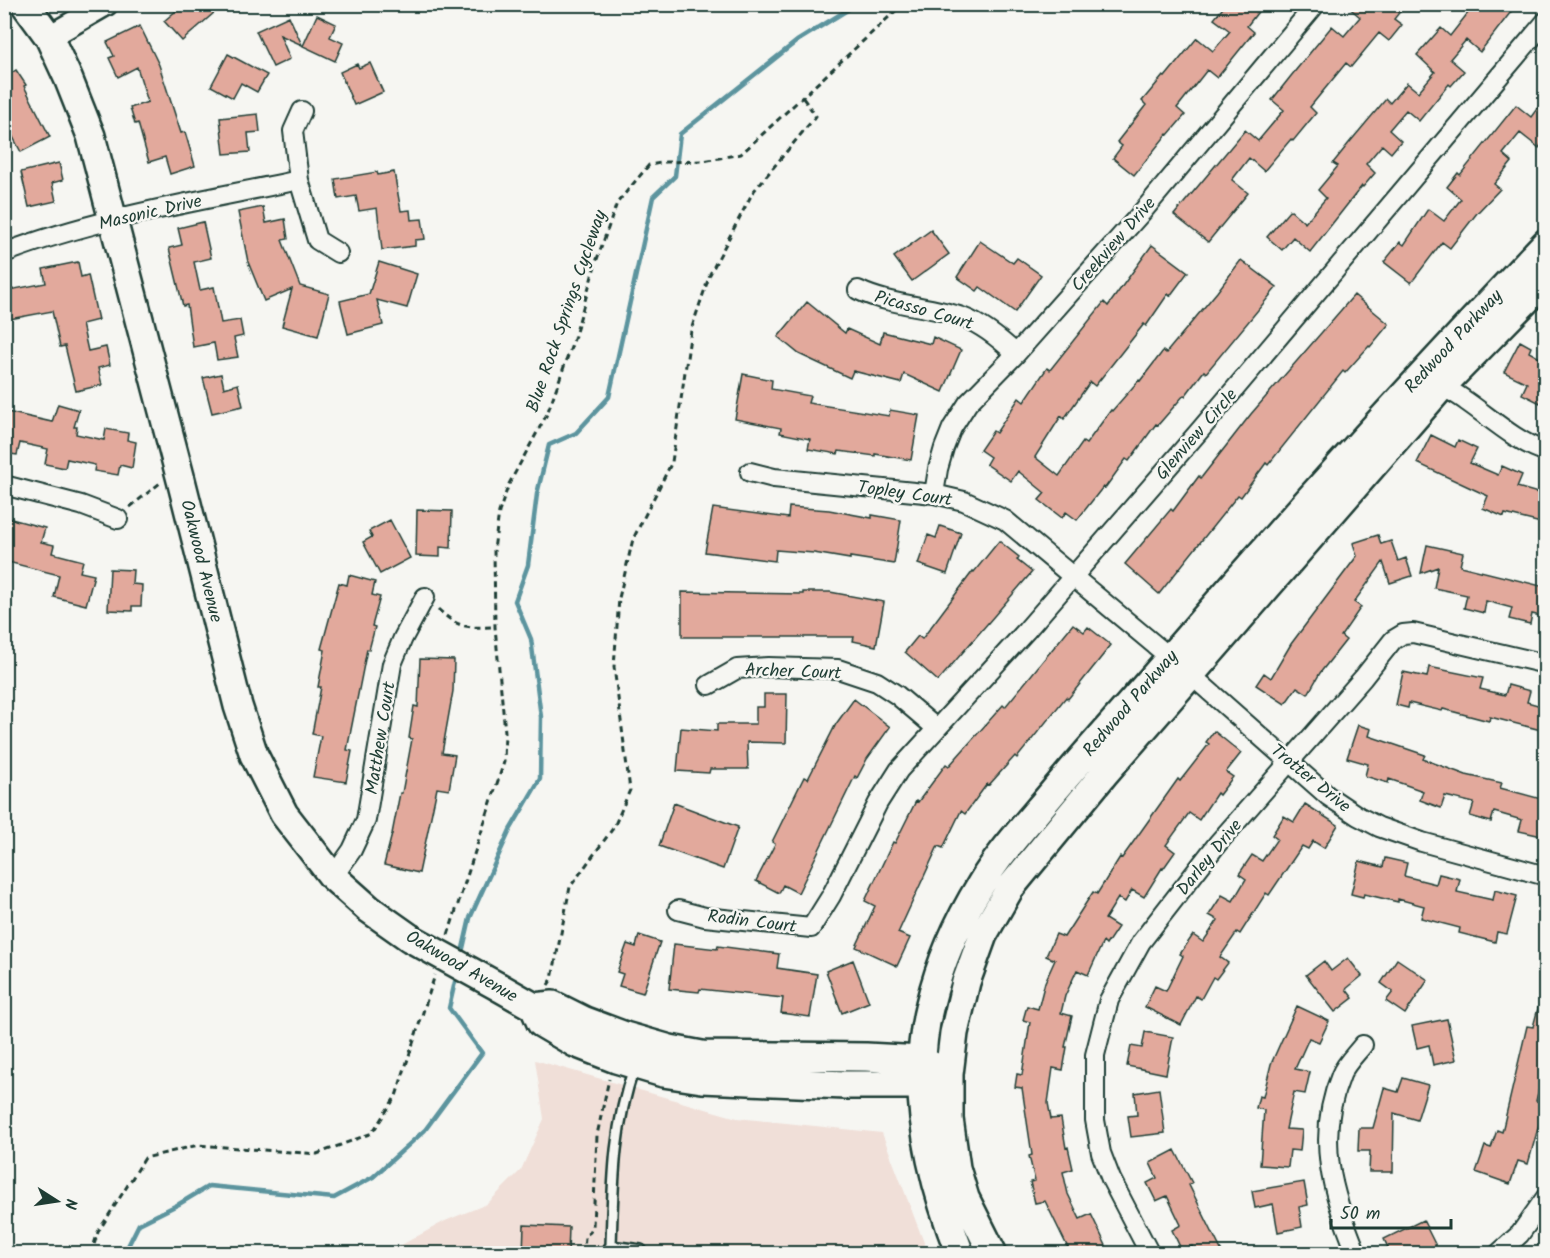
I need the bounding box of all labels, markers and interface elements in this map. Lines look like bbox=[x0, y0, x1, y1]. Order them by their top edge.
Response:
street label: Masonic Drive bbox=[96, 188, 205, 239]
street label: Creekview Drive bbox=[1064, 191, 1164, 299]
street label: Blue Rock Springs Cycleway bbox=[519, 206, 616, 417]
street label: Picasso Court bbox=[871, 283, 977, 340]
street label: Redwood Parkway bbox=[1398, 283, 1511, 401]
street label: Glenview Circle bbox=[1149, 382, 1245, 488]
street label: Topley Court bbox=[856, 474, 955, 516]
street label: Oakwood Avenue bbox=[171, 497, 230, 626]
street label: Redwood Parkway bbox=[1076, 644, 1186, 764]
street label: Archer Court bbox=[744, 656, 843, 689]
street label: Matthew Court bbox=[358, 679, 405, 797]
street label: Trotter Drive bbox=[1263, 738, 1357, 821]
street label: Darley Drive bbox=[1170, 813, 1250, 903]
street label: Rodin Court bbox=[706, 903, 799, 942]
street label: Oakwood Avenue bbox=[400, 923, 523, 1011]
north arrow bbox=[27, 1171, 87, 1231]
scale bar bbox=[1331, 1192, 1451, 1230]
text: N bbox=[57, 1196, 83, 1211]
text: 50 m bbox=[1340, 1200, 1380, 1229]

